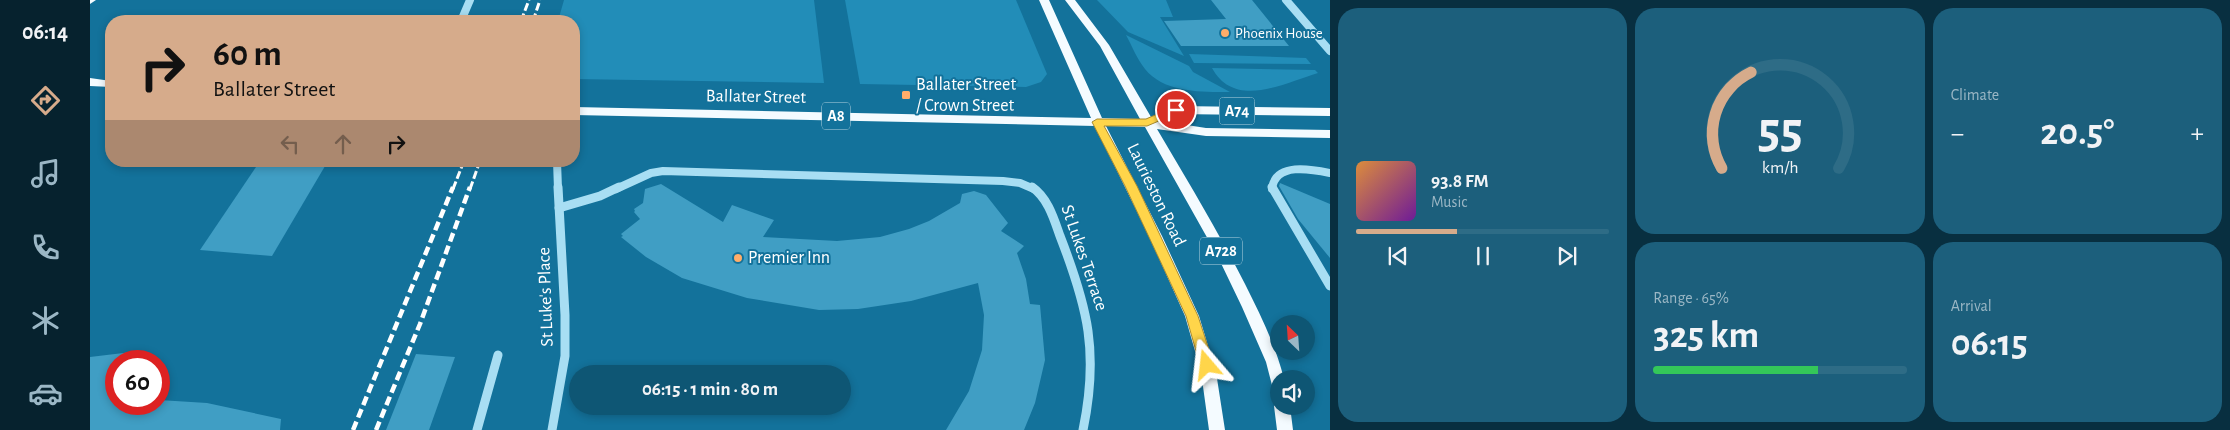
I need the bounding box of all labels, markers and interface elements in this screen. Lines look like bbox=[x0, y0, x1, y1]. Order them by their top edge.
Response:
text: 06:14 bbox=[22, 21, 68, 43]
place label: Phoenix House bbox=[1235, 26, 1323, 41]
marker: Phoenix House bbox=[1219, 27, 1231, 39]
icon: right bbox=[130, 35, 195, 100]
text: 60 m bbox=[213, 37, 282, 72]
place label: Ballater Street / Crown Street bbox=[916, 76, 1016, 115]
text: Ballater Street bbox=[213, 78, 335, 100]
icon: directions bbox=[28, 83, 63, 118]
street label: Ballater Street bbox=[706, 87, 806, 107]
text: Climate bbox=[1951, 87, 1999, 103]
marker: Ballater Street / Crown Street bbox=[900, 89, 912, 101]
pin bbox=[1155, 89, 1197, 131]
icon: arrive bbox=[1162, 96, 1190, 124]
road number: A74 bbox=[1220, 98, 1254, 124]
road number: A8 bbox=[822, 102, 850, 130]
text: 55 bbox=[1758, 105, 1802, 157]
text: 20.5° bbox=[2040, 114, 2114, 152]
text: − bbox=[1951, 120, 1964, 148]
text: + bbox=[2191, 120, 2204, 148]
icon: left bbox=[276, 130, 304, 158]
icon: ahead bbox=[329, 130, 357, 158]
icon: right bbox=[382, 130, 410, 158]
street label: Laurieston Road bbox=[1123, 141, 1189, 249]
icon: music bbox=[28, 156, 63, 191]
text: km/h bbox=[1762, 159, 1798, 177]
text: 93.8 FM bbox=[1431, 172, 1489, 191]
text: Music bbox=[1431, 194, 1467, 210]
street label: St Lukes Terrace bbox=[1057, 203, 1111, 313]
icon: phone bbox=[28, 230, 63, 265]
road number: A728 bbox=[1200, 238, 1242, 264]
icon: previous bbox=[1384, 242, 1412, 270]
icon: pause bbox=[1469, 242, 1497, 270]
icon: next bbox=[1553, 242, 1581, 270]
street label: St Luke's Place bbox=[535, 247, 557, 347]
place label: Premier Inn bbox=[748, 249, 830, 267]
marker: Premier Inn bbox=[732, 252, 744, 264]
text: Range · 65% bbox=[1653, 290, 1729, 306]
text: Arrival bbox=[1951, 298, 1992, 314]
icon: climate bbox=[28, 303, 63, 338]
north arrow bbox=[1270, 315, 1315, 360]
map controls bbox=[1270, 315, 1315, 415]
text: 325 km bbox=[1653, 317, 1759, 355]
text: 06:15 bbox=[1951, 325, 2028, 363]
position arrow bbox=[1180, 338, 1232, 390]
speed limit sign: 60 bbox=[105, 350, 170, 415]
button: sound bbox=[1270, 370, 1315, 415]
icon: car bbox=[28, 376, 63, 411]
text: 06:15 · 1 min · 80 m bbox=[642, 380, 778, 399]

